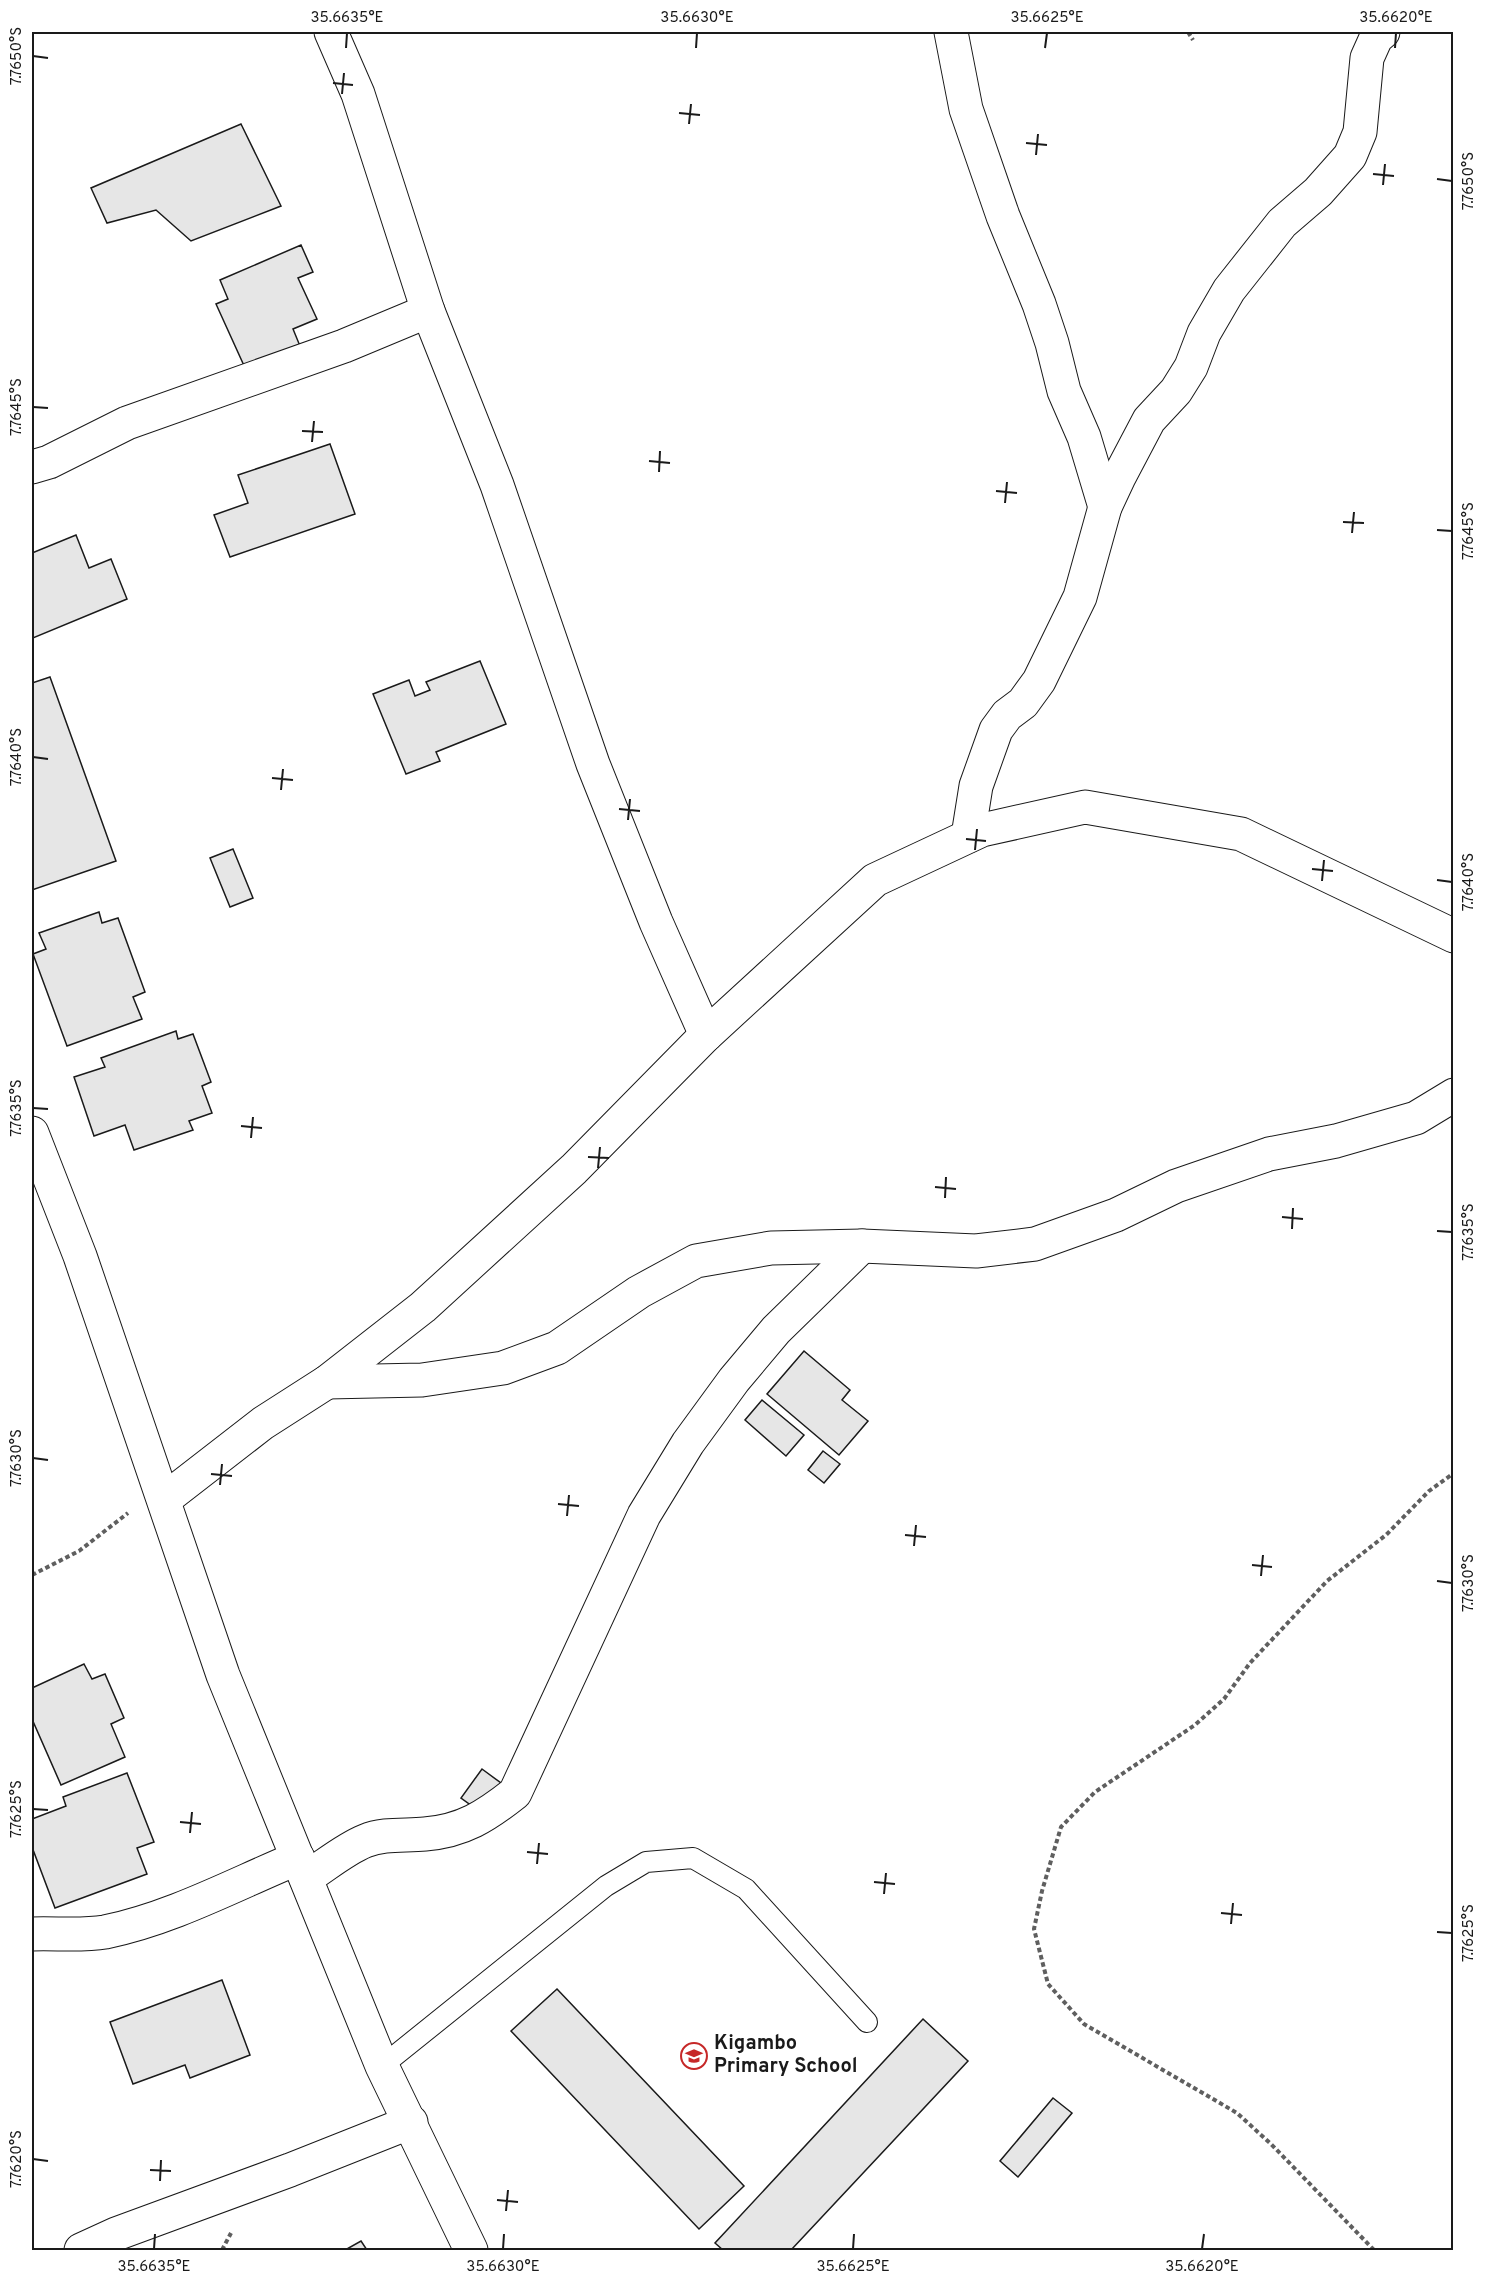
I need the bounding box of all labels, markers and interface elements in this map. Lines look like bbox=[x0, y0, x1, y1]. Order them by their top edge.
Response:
text: 35.6635°E bbox=[310, 9, 384, 28]
text: 35.6630°E bbox=[660, 9, 734, 28]
text: 35.6625°E bbox=[1010, 9, 1084, 28]
text: 35.6620°E bbox=[1359, 9, 1433, 28]
text: 7.7650°S bbox=[8, 27, 27, 85]
text: 7.7650°S bbox=[1460, 152, 1479, 210]
text: 7.7645°S bbox=[8, 378, 27, 436]
text: 7.7645°S bbox=[1460, 502, 1479, 560]
text: 7.7640°S bbox=[8, 728, 27, 786]
text: 7.7640°S bbox=[1460, 853, 1479, 911]
text: 7.7635°S bbox=[8, 1079, 27, 1137]
text: 7.7635°S bbox=[1460, 1203, 1479, 1261]
text: 7.7630°S bbox=[8, 1429, 27, 1487]
text: 7.7630°S bbox=[1460, 1554, 1479, 1612]
text: 7.7625°S bbox=[8, 1780, 27, 1838]
text: 7.7625°S bbox=[1460, 1904, 1479, 1962]
place label: Kigambo Primary School bbox=[714, 2031, 858, 2080]
school or university icon: Kigambo Primary School bbox=[679, 2041, 709, 2071]
text: 7.7620°S bbox=[8, 2130, 27, 2188]
text: 35.6635°E bbox=[117, 2258, 191, 2277]
text: 35.6630°E bbox=[466, 2258, 540, 2277]
text: 35.6625°E bbox=[816, 2258, 890, 2277]
text: 35.6620°E bbox=[1165, 2258, 1239, 2277]

